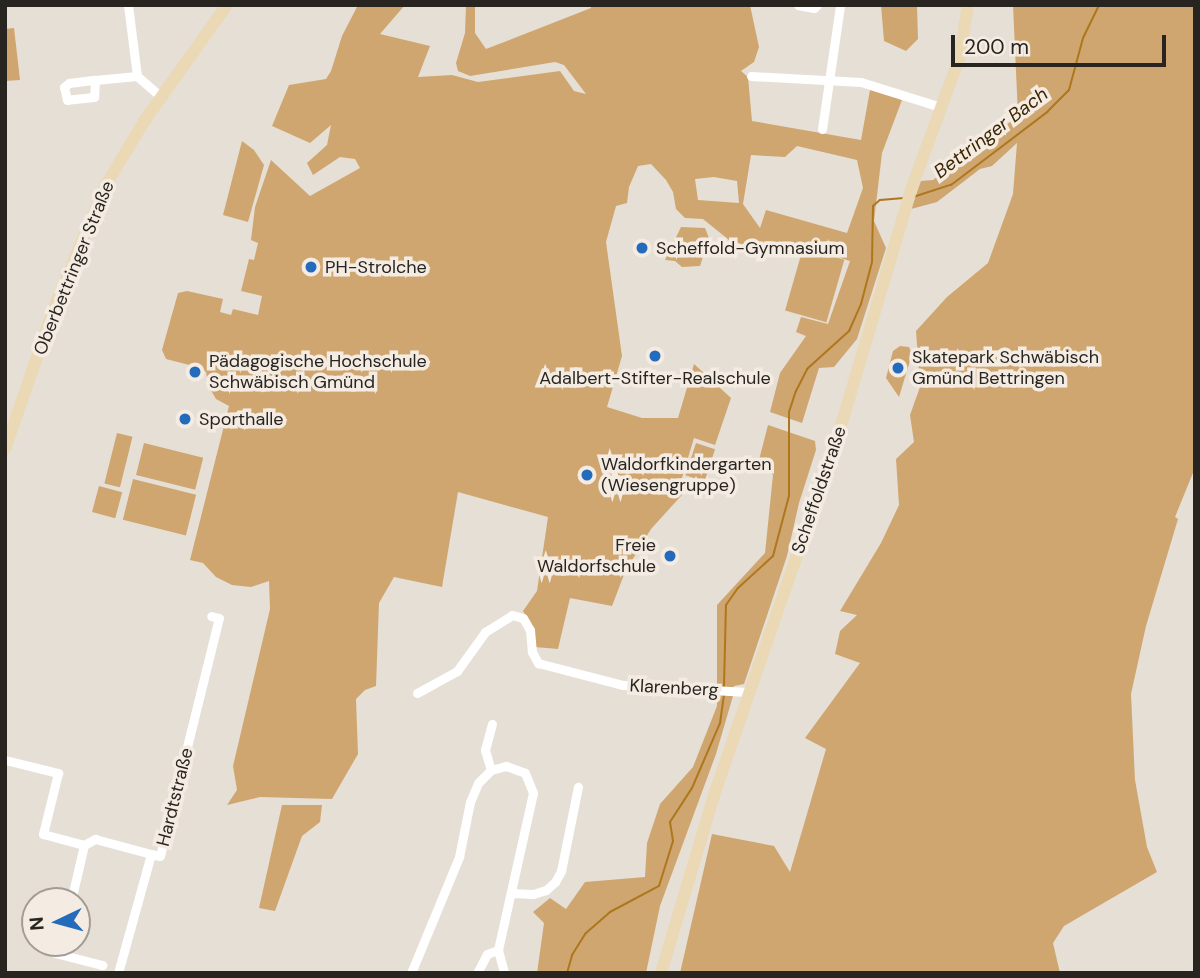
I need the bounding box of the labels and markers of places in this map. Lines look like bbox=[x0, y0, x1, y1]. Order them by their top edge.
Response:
place label: Scheffold-Gymnasium bbox=[656, 237, 844, 259]
marker: Scheffold-Gymnasium bbox=[634, 240, 650, 256]
place label: PH-Strolche bbox=[325, 256, 427, 278]
marker: PH-Strolche bbox=[303, 259, 319, 275]
place label: Skatepark Schwäbisch Gmünd Bettringen bbox=[912, 347, 1099, 390]
marker: Adalbert-Stifter-Realschule bbox=[647, 348, 663, 364]
place label: Pädagogische Hochschule Schwäbisch Gmünd bbox=[209, 351, 427, 394]
marker: Skatepark Schwäbisch Gmünd Bettringen bbox=[890, 360, 906, 376]
marker: Pädagogische Hochschule Schwäbisch Gmünd bbox=[187, 364, 203, 380]
place label: Adalbert-Stifter-Realschule bbox=[539, 367, 771, 389]
place label: Sporthalle bbox=[199, 408, 283, 430]
marker: Sporthalle bbox=[177, 411, 193, 427]
place label: Waldorfkindergarten (Wiesengruppe) bbox=[601, 454, 772, 496]
marker: Waldorfkindergarten (Wiesengruppe) bbox=[579, 467, 595, 483]
place label: Freie Waldorfschule bbox=[537, 535, 656, 578]
marker: Freie Waldorfschule bbox=[662, 548, 678, 564]

